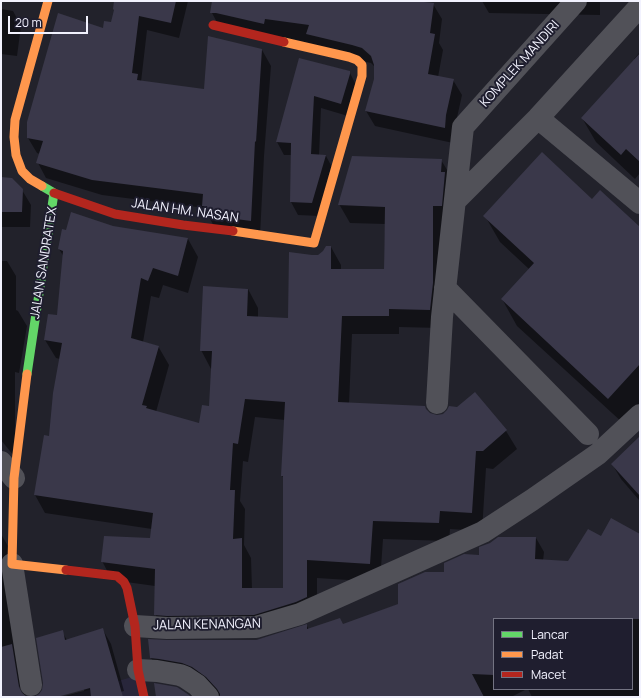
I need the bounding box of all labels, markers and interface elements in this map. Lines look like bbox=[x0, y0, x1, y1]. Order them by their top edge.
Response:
scale bar bbox=[10, 8, 90, 34]
text: 20 m bbox=[15, 14, 42, 31]
street label: KOMPLEK MANDIRI bbox=[477, 18, 563, 110]
street label: JALAN HM. NASAN bbox=[130, 196, 240, 226]
street label: JALAN SANDRATEX bbox=[27, 206, 61, 320]
street label: JALAN KENANGAN bbox=[153, 616, 261, 634]
legend bbox=[493, 618, 633, 690]
text: Lancar bbox=[531, 626, 568, 643]
text: Padat bbox=[531, 646, 563, 663]
text: Macet bbox=[531, 666, 566, 683]

